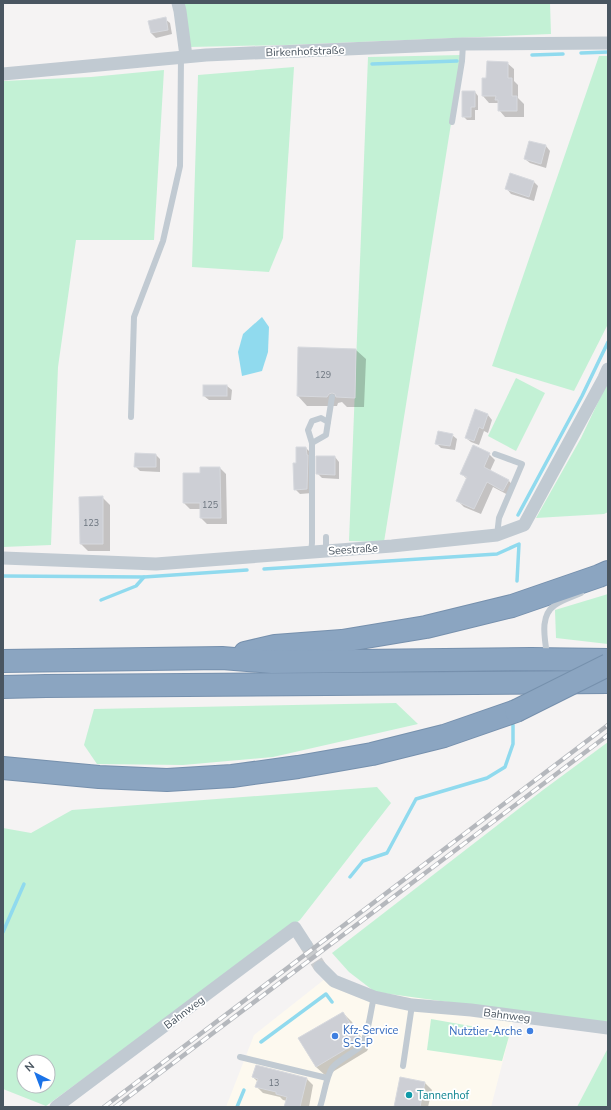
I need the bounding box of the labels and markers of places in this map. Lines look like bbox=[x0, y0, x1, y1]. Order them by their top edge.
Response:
place label: Kfz-Service S-S-P bbox=[343, 1023, 398, 1051]
place label: Nutztier-Arche bbox=[449, 1024, 522, 1039]
marker: Nutztier-Arche bbox=[525, 1026, 535, 1036]
marker: Kfz-Service S-S-P bbox=[330, 1031, 340, 1041]
place label: Tannenhof bbox=[417, 1088, 470, 1103]
marker: Tannenhof bbox=[404, 1090, 414, 1100]

